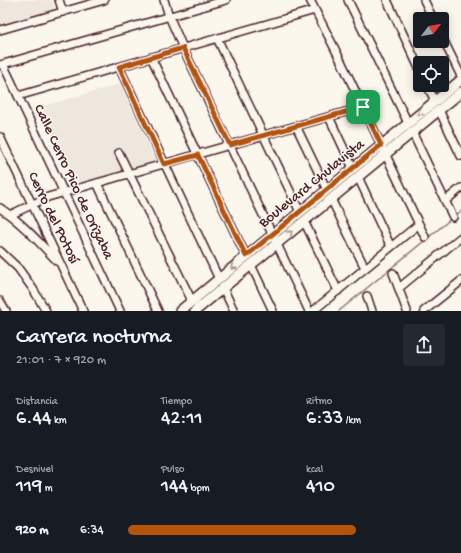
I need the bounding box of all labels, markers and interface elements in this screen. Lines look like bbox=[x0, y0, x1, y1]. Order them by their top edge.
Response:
north arrow bbox=[413, 12, 449, 48]
map controls bbox=[413, 12, 449, 92]
button: locate bbox=[413, 56, 449, 92]
pin bbox=[346, 90, 380, 124]
icon: arrive bbox=[352, 96, 374, 118]
street label: Calle Cerro Pico de Orizaba bbox=[29, 102, 117, 263]
one-way arrow bbox=[418, 109, 425, 116]
street label: Boulevard Chulavista bbox=[255, 135, 369, 233]
street label: Cerro del Potosí bbox=[23, 169, 83, 268]
one-way arrow bbox=[286, 230, 293, 237]
one-way arrow bbox=[231, 263, 238, 270]
button: share bbox=[403, 324, 445, 366]
text: Carrera nocturna bbox=[16, 325, 171, 351]
text: 21:01 · 7 × 920 m bbox=[16, 353, 106, 368]
text: Distancia bbox=[16, 396, 58, 408]
text: Tiempo bbox=[161, 396, 192, 408]
text: Ritmo bbox=[306, 396, 332, 408]
text: 6.44 bbox=[16, 408, 51, 431]
text: 42:11 bbox=[161, 408, 203, 431]
text: 6:33 bbox=[306, 408, 343, 431]
text: km bbox=[51, 415, 67, 427]
text: /km bbox=[343, 415, 361, 427]
text: Desnivel bbox=[16, 464, 53, 476]
text: Pulso bbox=[161, 464, 184, 476]
text: kcal bbox=[306, 464, 323, 476]
text: 119 bbox=[16, 476, 42, 499]
text: 144 bbox=[161, 476, 188, 499]
text: 410 bbox=[306, 476, 335, 499]
text: m bbox=[42, 483, 53, 495]
text: bpm bbox=[188, 483, 210, 495]
text: 920 m bbox=[16, 523, 49, 538]
text: 6:34 bbox=[80, 523, 104, 538]

